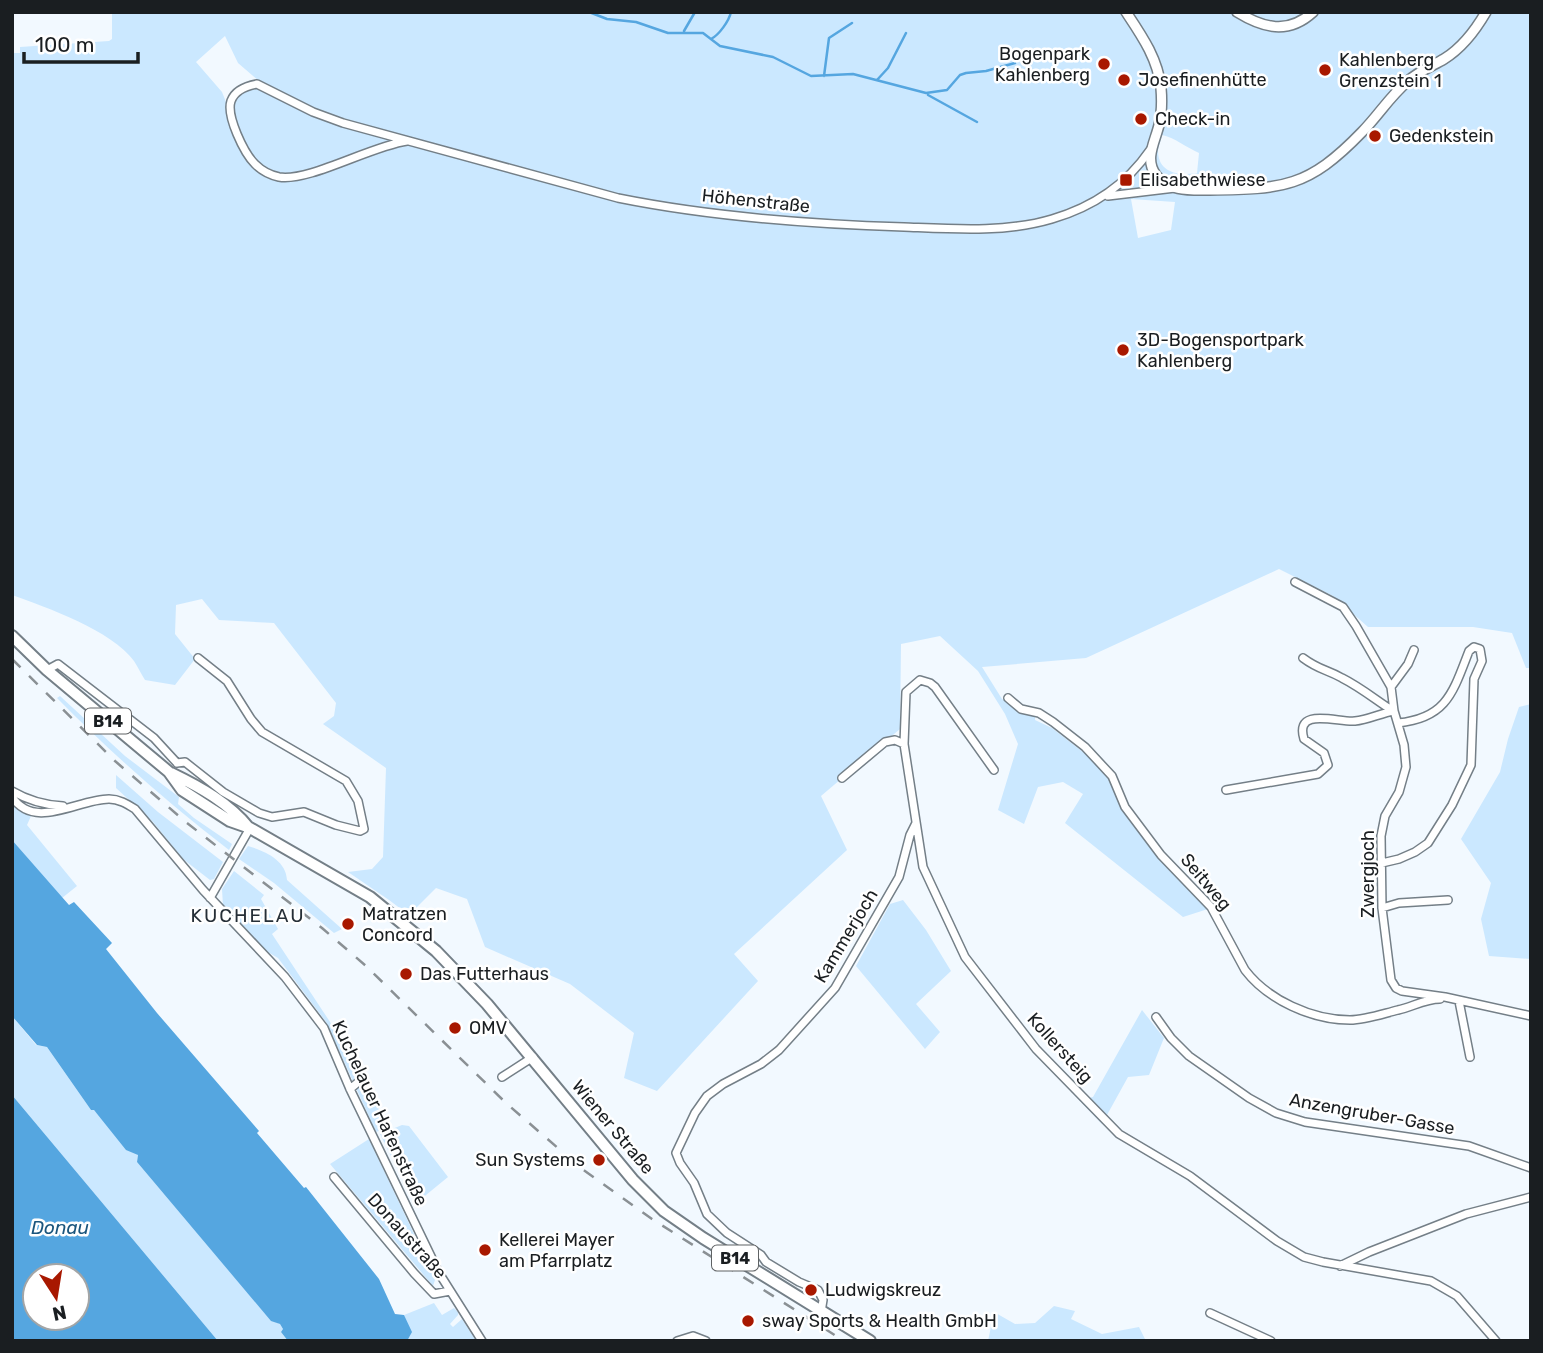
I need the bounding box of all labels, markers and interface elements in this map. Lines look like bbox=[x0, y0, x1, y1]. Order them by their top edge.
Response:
scale bar bbox=[24, 21, 138, 65]
text: 100 m bbox=[35, 32, 94, 57]
place label: Bogenpark Kahlenberg bbox=[995, 43, 1091, 86]
place label: Kahlenberg Grenzstein 1 bbox=[1339, 49, 1442, 92]
marker: Bogenpark Kahlenberg bbox=[1096, 56, 1112, 72]
marker: Kahlenberg Grenzstein 1 bbox=[1317, 62, 1333, 78]
place label: Josefinenhütte bbox=[1138, 69, 1267, 91]
marker: Josefinenhütte bbox=[1116, 72, 1132, 88]
place label: Check-in bbox=[1155, 108, 1230, 130]
marker: Check-in bbox=[1133, 111, 1149, 127]
place label: Gedenkstein bbox=[1389, 125, 1494, 147]
marker: Gedenkstein bbox=[1367, 128, 1383, 144]
place label: Elisabethwiese bbox=[1140, 169, 1266, 191]
marker: Elisabethwiese bbox=[1118, 172, 1134, 188]
street label: Höhenstraße bbox=[701, 184, 811, 218]
place label: 3D-Bogensportpark Kahlenberg bbox=[1137, 329, 1305, 372]
marker: 3D-Bogensportpark Kahlenberg bbox=[1115, 342, 1131, 358]
road number: B14 bbox=[85, 708, 131, 734]
street label: Zwergjoch bbox=[1357, 830, 1379, 918]
street label: Seitweg bbox=[1176, 849, 1236, 915]
street label: Kammerjoch bbox=[809, 885, 883, 987]
place label: Matratzen Concord bbox=[362, 903, 447, 946]
district label: KUCHELAU bbox=[191, 904, 305, 927]
marker: Matratzen Concord bbox=[340, 916, 356, 932]
place label: Das Futterhaus bbox=[420, 963, 549, 985]
marker: Das Futterhaus bbox=[398, 966, 414, 982]
street label: Kollersteig bbox=[1022, 1008, 1098, 1088]
street label: Kuchelauer Hafenstraße bbox=[327, 1017, 433, 1209]
place label: OMV bbox=[469, 1017, 507, 1039]
marker: OMV bbox=[447, 1020, 463, 1036]
street label: Wiener Straße bbox=[567, 1075, 659, 1179]
street label: Anzengruber-Gasse bbox=[1288, 1089, 1456, 1139]
place label: Sun Systems bbox=[475, 1149, 585, 1171]
marker: Sun Systems bbox=[591, 1152, 607, 1168]
street label: Donaustraße bbox=[363, 1189, 451, 1283]
water label: Donau bbox=[31, 1216, 89, 1239]
place label: Kellerei Mayer am Pfarrplatz bbox=[499, 1229, 614, 1272]
marker: Kellerei Mayer am Pfarrplatz bbox=[477, 1242, 493, 1258]
road number: B14 bbox=[712, 1246, 758, 1270]
north arrow bbox=[21, 1262, 91, 1332]
place label: Ludwigskreuz bbox=[825, 1279, 941, 1301]
marker: Ludwigskreuz bbox=[803, 1282, 819, 1298]
text: N bbox=[50, 1300, 69, 1326]
place label: sway Sports & Health GmbH bbox=[762, 1310, 997, 1332]
marker: sway Sports & Health GmbH bbox=[740, 1313, 756, 1329]

